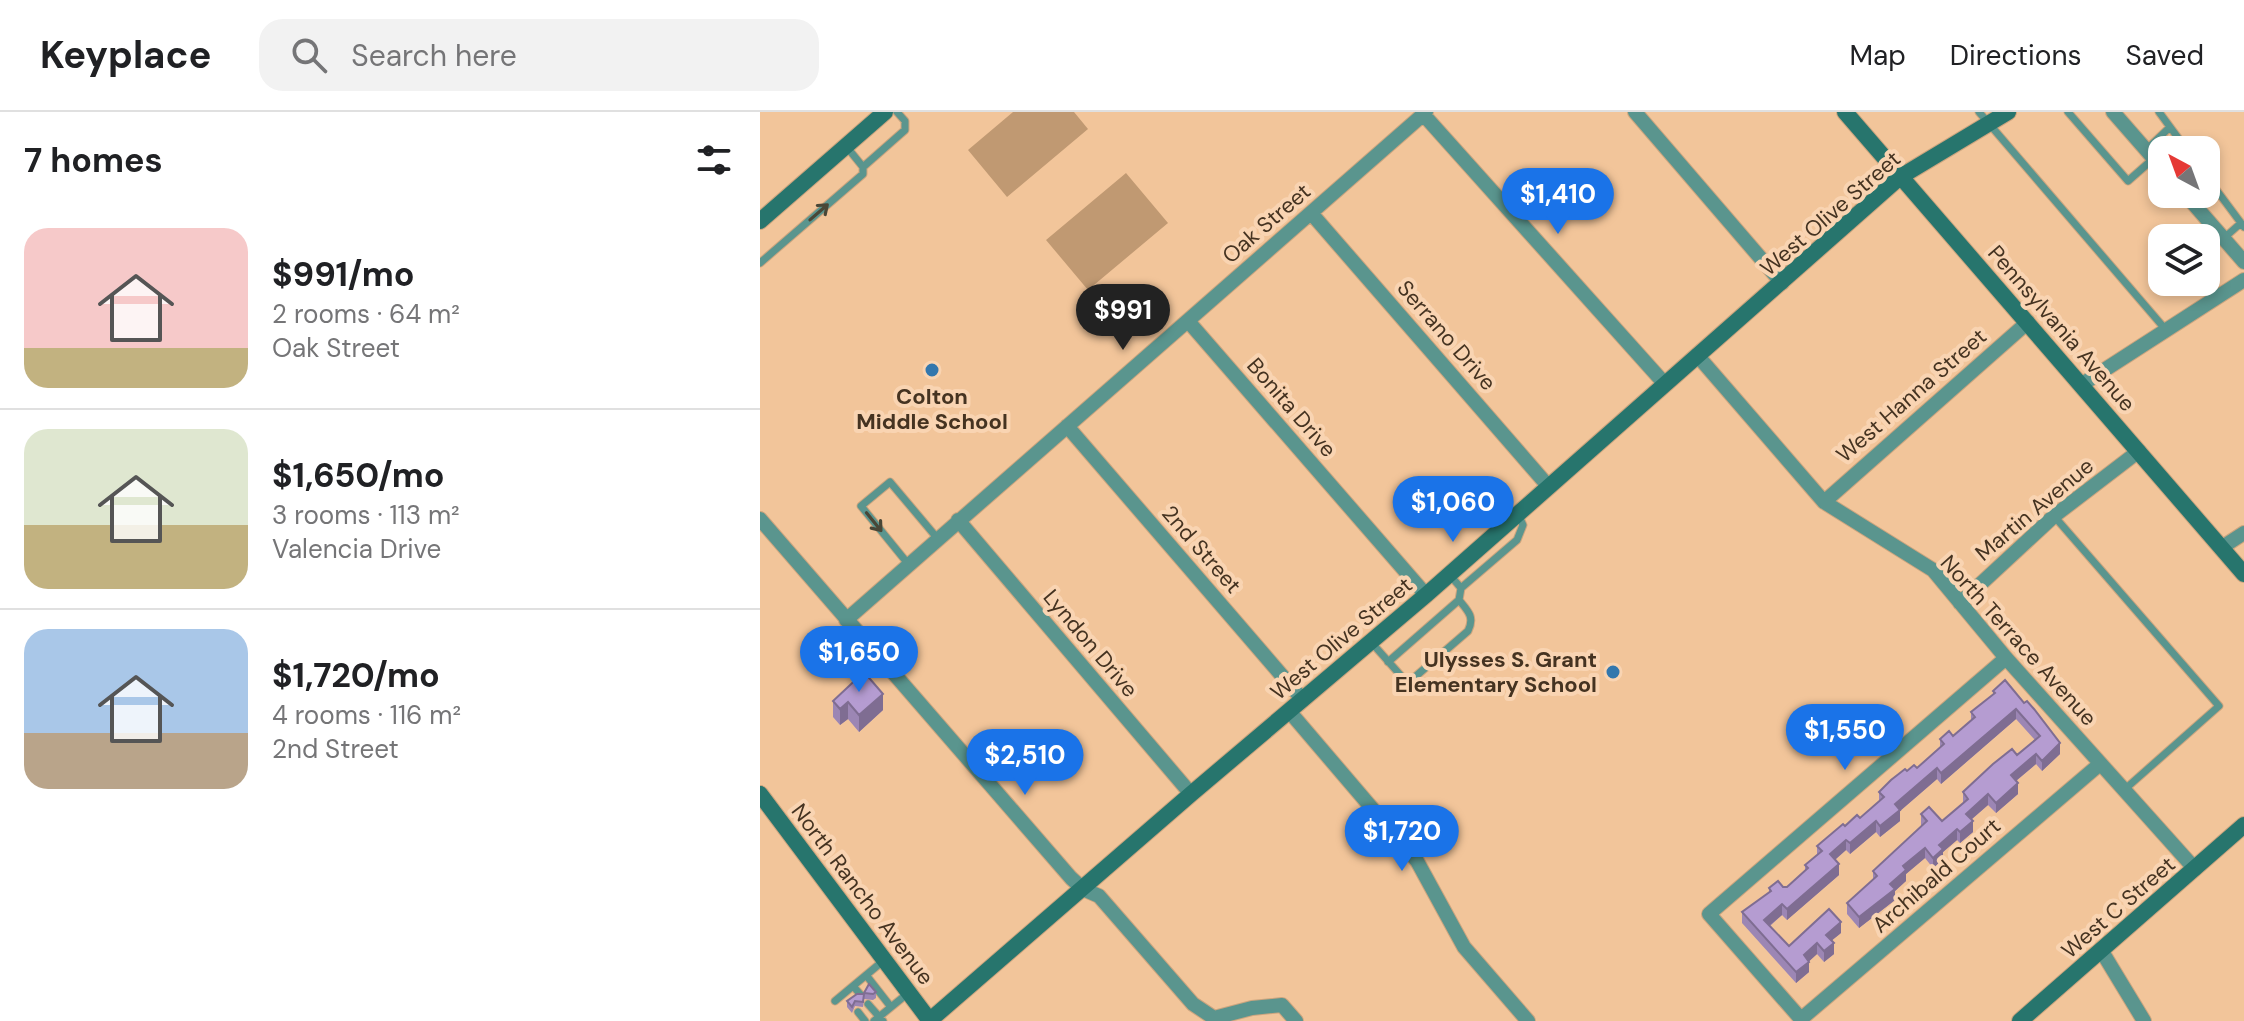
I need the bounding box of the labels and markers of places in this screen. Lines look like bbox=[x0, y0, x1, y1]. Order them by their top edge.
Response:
pin: $1,410 bbox=[1493, 168, 1623, 236]
pin: $991 bbox=[1076, 284, 1170, 352]
marker: Colton Middle School bbox=[923, 361, 941, 379]
place label: Colton Middle School bbox=[856, 382, 1008, 436]
pin: $1,060 bbox=[1388, 476, 1518, 544]
pin: $1,650 bbox=[794, 626, 924, 694]
place label: Ulysses S. Grant Elementary School bbox=[1395, 645, 1597, 699]
marker: Ulysses S. Grant Elementary School bbox=[1604, 663, 1622, 681]
pin: $1,550 bbox=[1780, 704, 1910, 772]
pin: $2,510 bbox=[960, 729, 1090, 797]
pin: $1,720 bbox=[1337, 805, 1467, 873]

